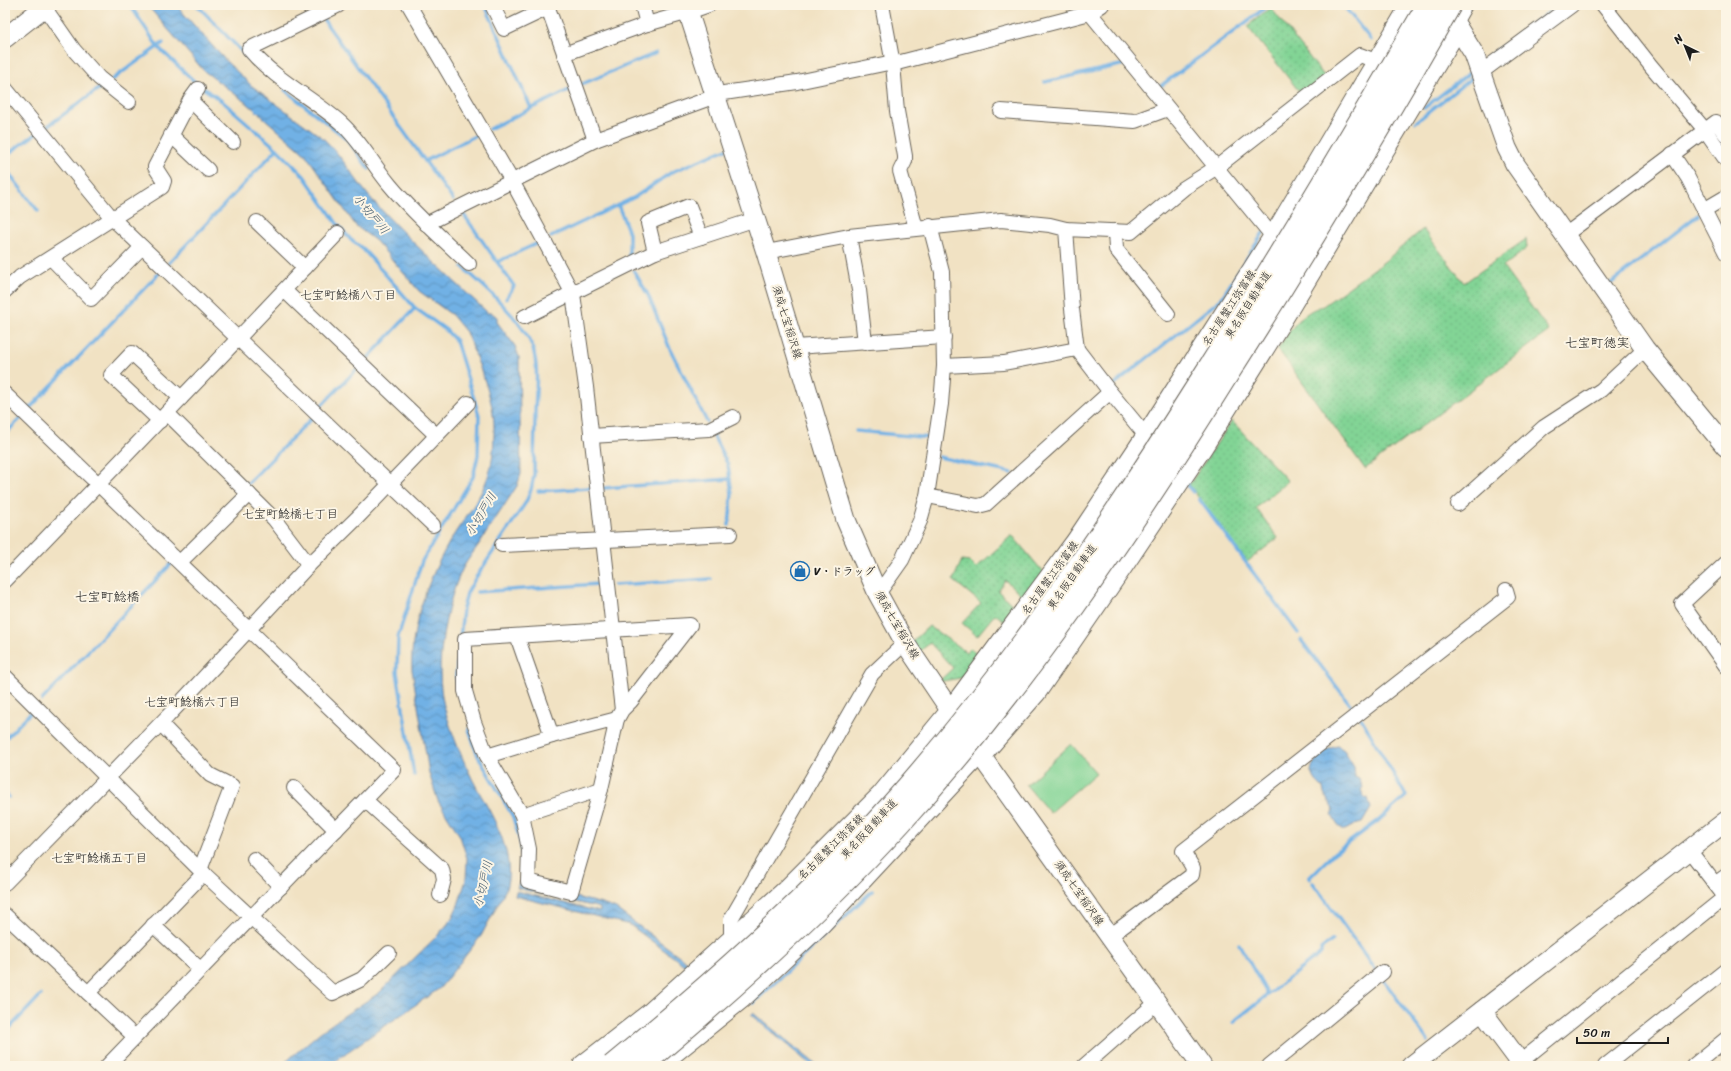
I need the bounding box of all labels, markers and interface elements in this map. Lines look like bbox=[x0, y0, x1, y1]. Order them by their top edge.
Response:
north arrow bbox=[1665, 26, 1705, 66]
text: N bbox=[1669, 29, 1688, 49]
water label: 小切戸川 bbox=[347, 189, 395, 239]
street label: 名古屋蟹江弥富線 bbox=[1197, 266, 1261, 350]
street label: 東名阪自動車道 bbox=[1220, 267, 1276, 343]
street label: 須成七宝稲沢線 bbox=[767, 282, 807, 362]
district label: 七宝町鯰橋八丁目 bbox=[300, 284, 396, 306]
district label: 七宝町徳実 bbox=[1564, 331, 1630, 354]
water label: 小切戸川 bbox=[459, 488, 503, 540]
district label: 七宝町鯰橋七丁目 bbox=[242, 503, 338, 525]
street label: 名古屋蟹江弥富線 bbox=[1016, 537, 1084, 619]
street label: 東名阪自動車道 bbox=[1042, 540, 1102, 614]
shop icon: V・ドラッグ bbox=[789, 560, 811, 582]
place label: V・ドラッグ bbox=[814, 562, 876, 581]
district label: 七宝町鯰橋 bbox=[74, 585, 140, 608]
street label: 須成七宝稲沢線 bbox=[870, 587, 924, 663]
district label: 七宝町鯰橋六丁目 bbox=[144, 691, 240, 713]
street label: 東名阪自動車道 bbox=[836, 794, 902, 864]
street label: 名古屋蟹江弥富線 bbox=[793, 809, 869, 885]
district label: 七宝町鯰橋五丁目 bbox=[51, 847, 147, 869]
street label: 須成七宝稲沢線 bbox=[1049, 856, 1109, 930]
water label: 小切戸川 bbox=[467, 858, 499, 910]
scale bar bbox=[1577, 1019, 1668, 1045]
text: 50 m bbox=[1583, 1022, 1610, 1044]

